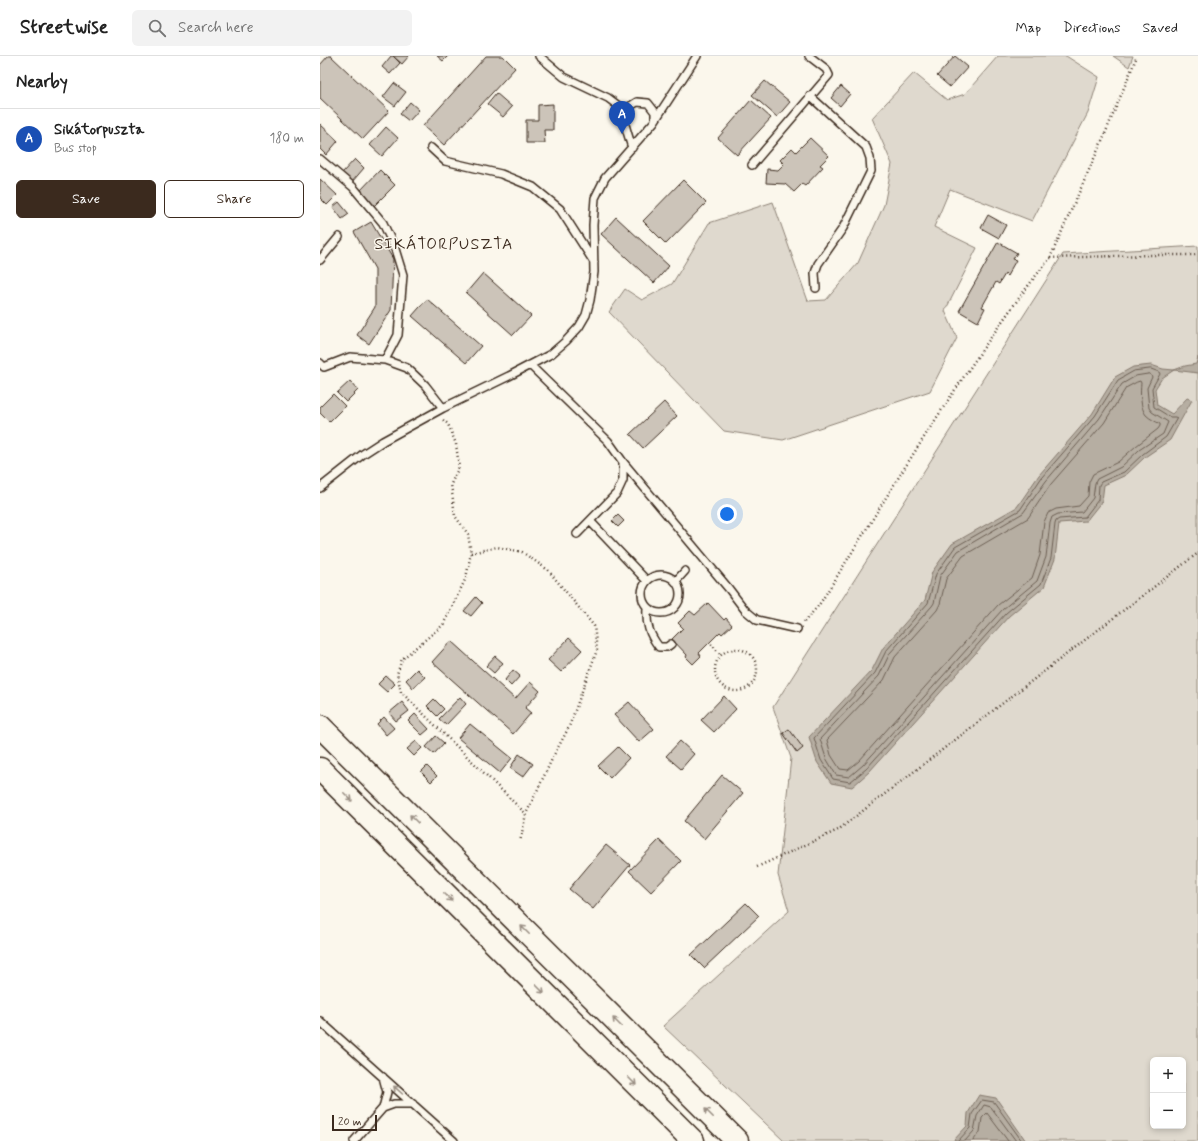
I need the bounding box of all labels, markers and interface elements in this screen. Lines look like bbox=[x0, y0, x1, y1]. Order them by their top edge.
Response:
search box bbox=[132, 10, 412, 46]
text: Streetwise bbox=[20, 15, 108, 40]
icon: search bbox=[146, 17, 168, 39]
text: Search here bbox=[178, 18, 254, 38]
text: Map bbox=[1015, 19, 1041, 37]
text: Directions bbox=[1063, 19, 1121, 37]
text: Saved bbox=[1143, 19, 1178, 37]
text: Nearby bbox=[16, 71, 68, 93]
pin: A bbox=[609, 101, 635, 134]
text: Sikátorpuszta bbox=[54, 120, 144, 140]
text: A bbox=[25, 130, 33, 147]
text: 180 m bbox=[269, 130, 304, 147]
text: Bus stop bbox=[54, 140, 97, 157]
button: Save bbox=[16, 180, 156, 218]
button: Share bbox=[164, 180, 304, 218]
district label: SIKÁTORPUSZTA bbox=[374, 234, 514, 255]
your location bbox=[717, 504, 737, 524]
one-way arrow bbox=[343, 792, 353, 802]
one-way arrow bbox=[409, 814, 419, 824]
one-way arrow bbox=[443, 892, 453, 902]
one-way arrow bbox=[520, 925, 530, 935]
one-way arrow bbox=[535, 984, 545, 994]
one-way arrow bbox=[612, 1017, 622, 1027]
map controls bbox=[1150, 1057, 1186, 1129]
button: + bbox=[1150, 1057, 1186, 1093]
one-way arrow bbox=[627, 1076, 637, 1086]
one-way arrow bbox=[393, 1086, 403, 1095]
button: − bbox=[1150, 1093, 1186, 1129]
one-way arrow bbox=[705, 1109, 715, 1119]
scale bar bbox=[332, 1113, 377, 1132]
text: 20 m bbox=[338, 1115, 361, 1129]

